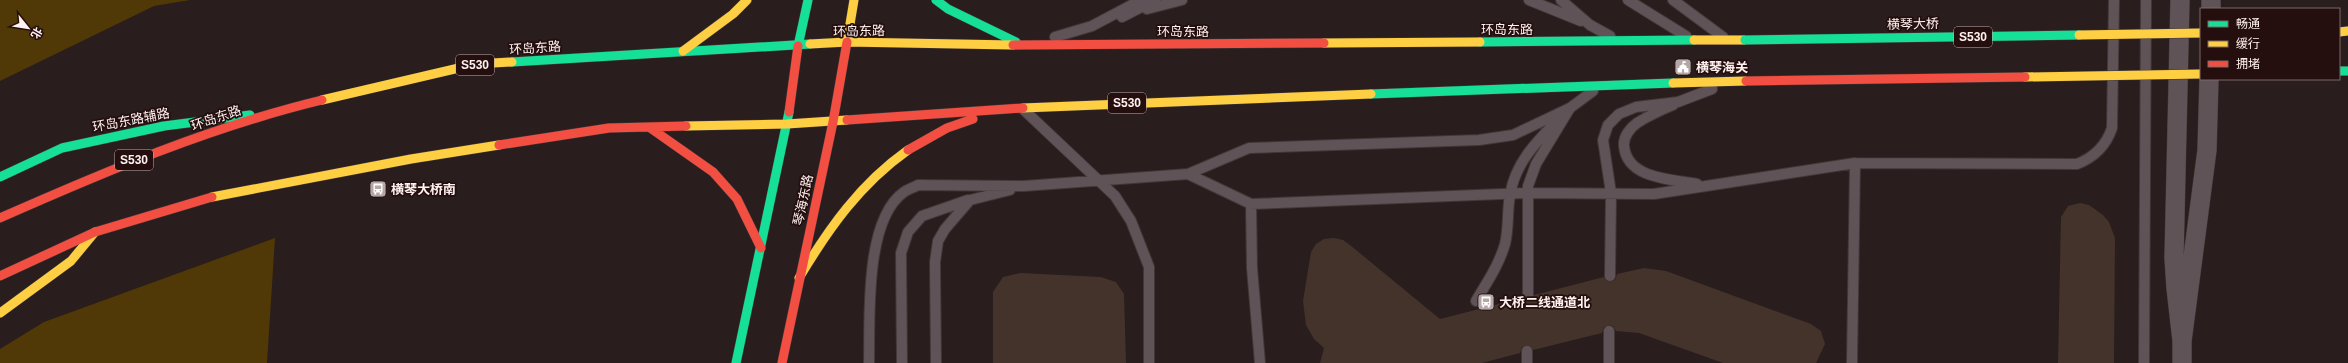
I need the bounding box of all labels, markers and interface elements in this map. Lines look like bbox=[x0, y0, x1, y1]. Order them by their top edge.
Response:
north arrow bbox=[8, 8, 48, 48]
legend bbox=[2200, 8, 2340, 80]
street label: 横琴大桥 bbox=[1887, 16, 1939, 32]
text: 畅通 bbox=[2236, 17, 2260, 31]
street label: 环岛东路 bbox=[1481, 22, 1533, 37]
street label: 环岛东路 bbox=[833, 23, 885, 39]
street label: 环岛东路 bbox=[1157, 24, 1209, 39]
text: 北 bbox=[29, 25, 45, 41]
road number: S530 bbox=[1954, 27, 1992, 47]
text: 缓行 bbox=[2236, 37, 2260, 51]
street label: 环岛东路 bbox=[509, 39, 561, 57]
road number: S530 bbox=[456, 55, 494, 75]
public building icon: 横琴海关 bbox=[1673, 57, 1693, 77]
text: 拥堵 bbox=[2236, 57, 2260, 71]
place label: 横琴海关 bbox=[1696, 60, 1748, 75]
road number: S530 bbox=[1108, 93, 1146, 113]
street label: 环岛东路 bbox=[189, 102, 243, 134]
street label: 环岛东路辅路 bbox=[91, 105, 171, 135]
road number: S530 bbox=[115, 150, 153, 170]
street label: 琴海东路 bbox=[790, 173, 816, 227]
bus stop icon: 横琴大桥南 bbox=[368, 179, 388, 199]
place label: 横琴大桥南 bbox=[391, 182, 456, 197]
bus stop icon: 大桥二线通道北 bbox=[1476, 292, 1496, 312]
place label: 大桥二线通道北 bbox=[1499, 295, 1590, 310]

